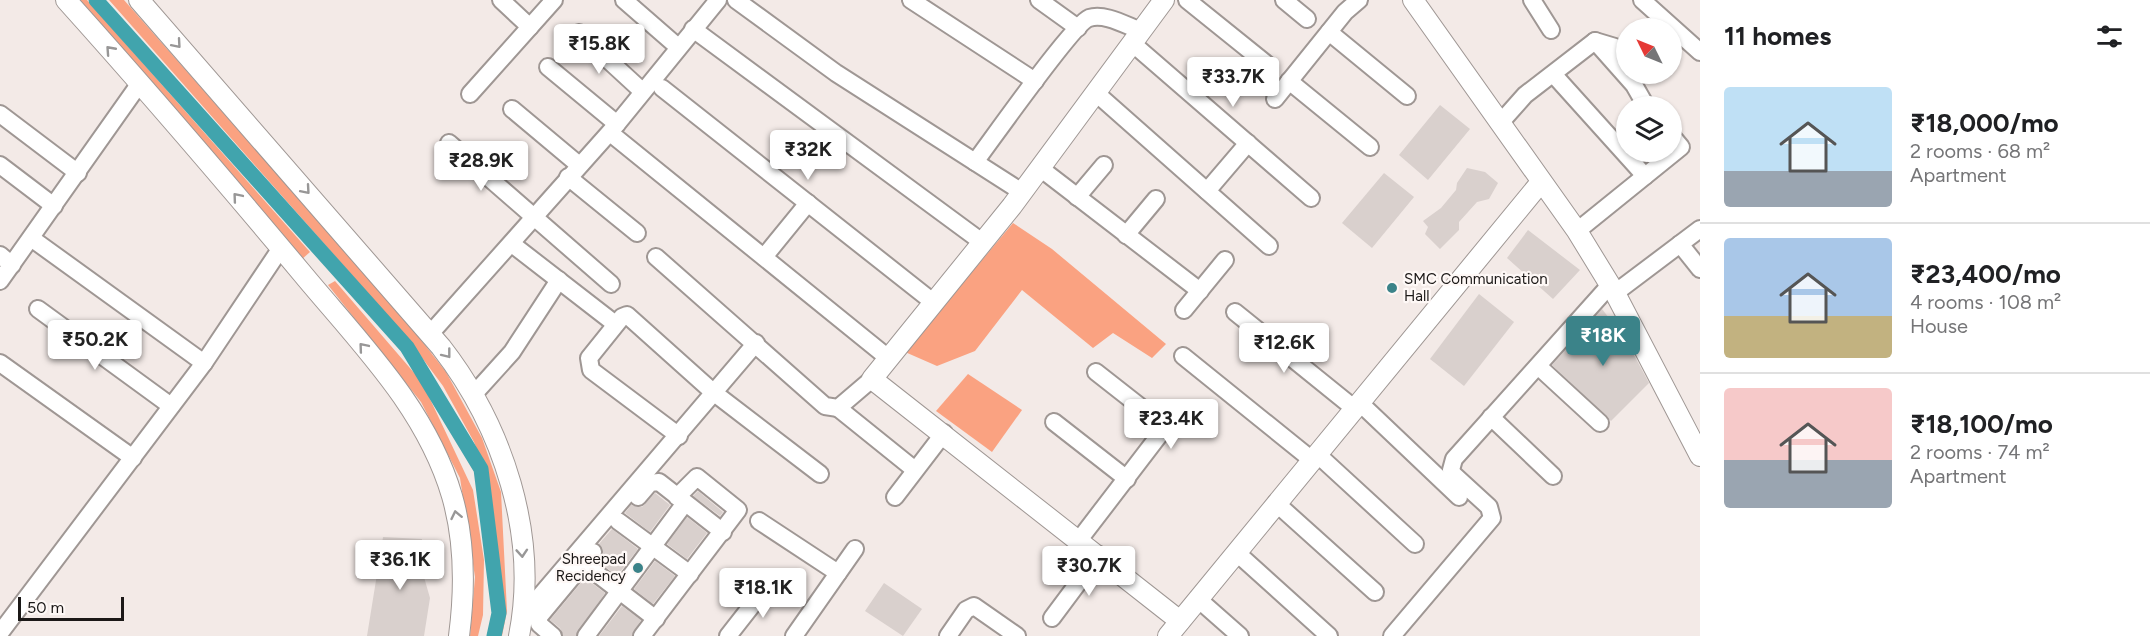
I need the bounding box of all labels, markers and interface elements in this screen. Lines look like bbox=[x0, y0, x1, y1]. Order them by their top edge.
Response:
north arrow bbox=[1616, 18, 1682, 84]
map controls bbox=[1616, 18, 1682, 162]
text: 11 homes bbox=[1724, 20, 1831, 52]
icon: filters bbox=[2093, 20, 2126, 53]
pin: ₹15.8K bbox=[550, 24, 648, 75]
text: ₹15.8K bbox=[568, 31, 630, 55]
one-way arrow bbox=[170, 37, 181, 48]
one-way arrow bbox=[106, 46, 117, 56]
pin: ₹33.7K bbox=[1184, 57, 1282, 108]
text: ₹33.7K bbox=[1201, 64, 1265, 88]
button: layers bbox=[1616, 96, 1682, 162]
text: ₹18,000/mo bbox=[1910, 107, 2059, 139]
icon: home bbox=[1772, 111, 1844, 183]
pin: ₹32K bbox=[772, 130, 844, 181]
text: ₹32K bbox=[784, 137, 832, 161]
text: 2 rooms · 68 m² bbox=[1910, 139, 2050, 163]
pin: ₹28.9K bbox=[432, 141, 530, 192]
text: ₹28.9K bbox=[448, 148, 514, 172]
text: Apartment bbox=[1910, 163, 2007, 187]
one-way arrow bbox=[299, 183, 310, 194]
one-way arrow bbox=[234, 193, 245, 204]
text: ₹23,400/mo bbox=[1910, 258, 2061, 290]
icon: home bbox=[1772, 262, 1844, 334]
place label: SMC Communication Hall bbox=[1404, 270, 1548, 305]
marker: SMC Communication Hall bbox=[1385, 281, 1399, 295]
text: 4 rooms · 108 m² bbox=[1910, 290, 2061, 314]
text: House bbox=[1910, 314, 1968, 338]
pin: ₹18K bbox=[1567, 316, 1639, 367]
pin: ₹50.2K bbox=[46, 320, 144, 371]
pin: ₹12.6K bbox=[1235, 323, 1333, 374]
text: ₹18K bbox=[1580, 323, 1626, 347]
text: ₹50.2K bbox=[62, 327, 128, 351]
text: ₹12.6K bbox=[1253, 330, 1315, 354]
one-way arrow bbox=[359, 343, 370, 354]
one-way arrow bbox=[439, 348, 450, 359]
pin: ₹23.4K bbox=[1122, 399, 1220, 450]
text: ₹23.4K bbox=[1138, 406, 1204, 430]
text: ₹18,100/mo bbox=[1910, 408, 2053, 440]
icon: home bbox=[1772, 412, 1844, 484]
text: 2 rooms · 74 m² bbox=[1910, 440, 2050, 464]
text: Apartment bbox=[1910, 464, 2007, 488]
one-way arrow bbox=[450, 511, 463, 521]
pin: ₹36.1K bbox=[351, 540, 449, 591]
pin: ₹30.7K bbox=[1040, 546, 1138, 597]
text: ₹36.1K bbox=[369, 547, 431, 571]
one-way arrow bbox=[516, 549, 529, 558]
place label: Shreepad Recidency bbox=[556, 550, 626, 585]
text: ₹30.7K bbox=[1056, 553, 1122, 577]
marker: Shreepad Recidency bbox=[631, 561, 645, 575]
pin: ₹18.1K bbox=[714, 568, 812, 619]
text: ₹18.1K bbox=[733, 575, 793, 599]
scale bar bbox=[18, 594, 124, 622]
text: 50 m bbox=[27, 598, 64, 617]

